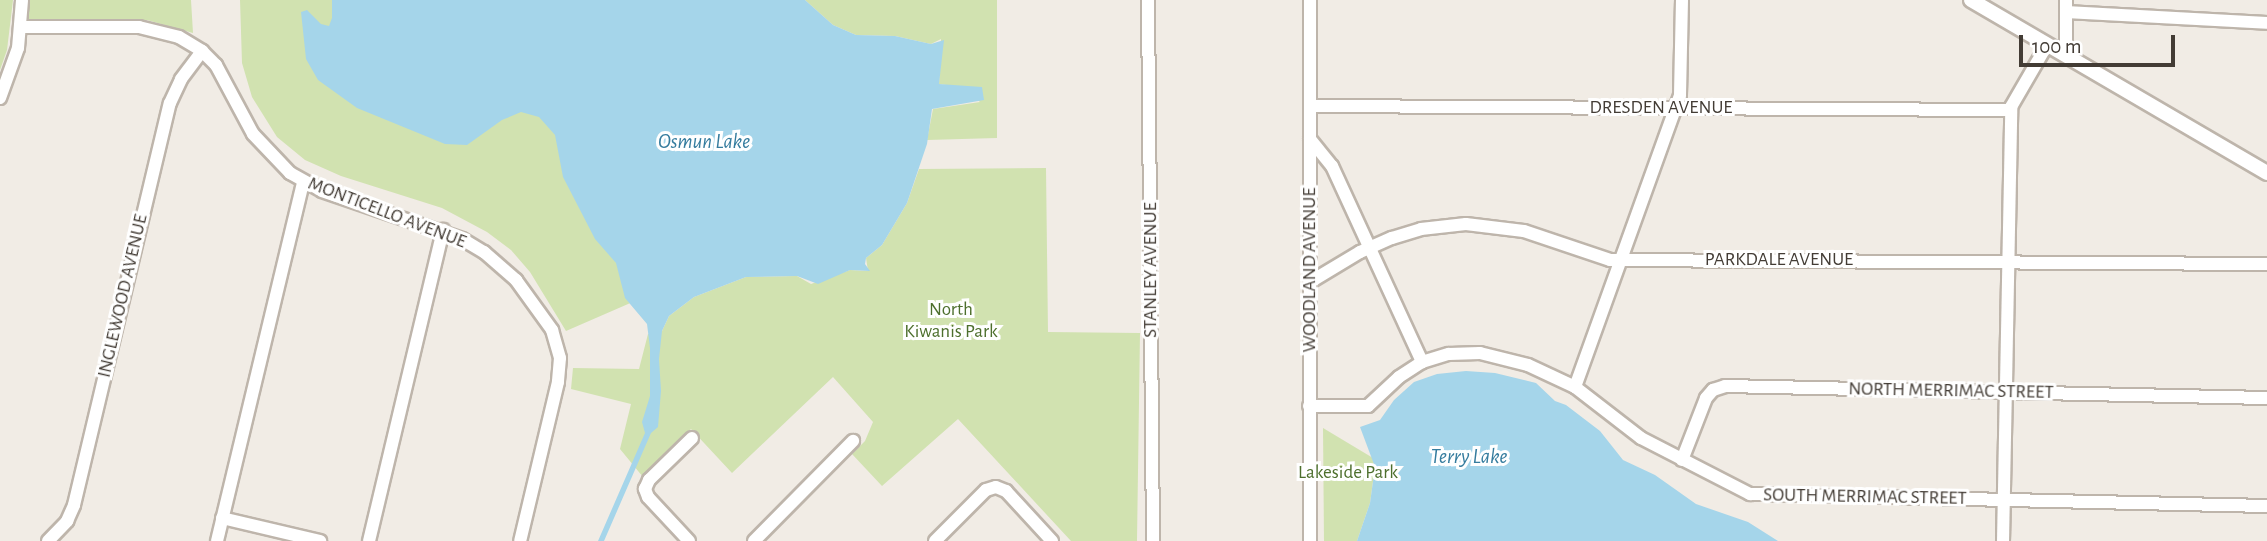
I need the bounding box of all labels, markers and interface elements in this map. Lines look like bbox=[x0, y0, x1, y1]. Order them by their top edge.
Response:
scale bar bbox=[2022, 21, 2178, 65]
text: 100 m bbox=[2032, 36, 2082, 57]
street label: DRESDEN AVENUE bbox=[1590, 97, 1732, 119]
water label: Osmun Lake bbox=[658, 129, 750, 155]
street label: MONTICELLO AVENUE bbox=[305, 172, 469, 254]
street label: WOODLAND AVENUE bbox=[1299, 188, 1321, 352]
street label: STANLEY AVENUE bbox=[1140, 202, 1162, 338]
street label: INGLEWOOD AVENUE bbox=[93, 212, 153, 380]
street label: PARKDALE AVENUE bbox=[1705, 249, 1853, 271]
park label: North Kiwanis Park bbox=[904, 299, 998, 343]
street label: NORTH MERRIMAC STREET bbox=[1848, 378, 2054, 404]
water label: Terry Lake bbox=[1431, 444, 1507, 470]
park label: Lakeside Park bbox=[1298, 462, 1398, 484]
street label: SOUTH MERRIMAC STREET bbox=[1763, 484, 1967, 510]

